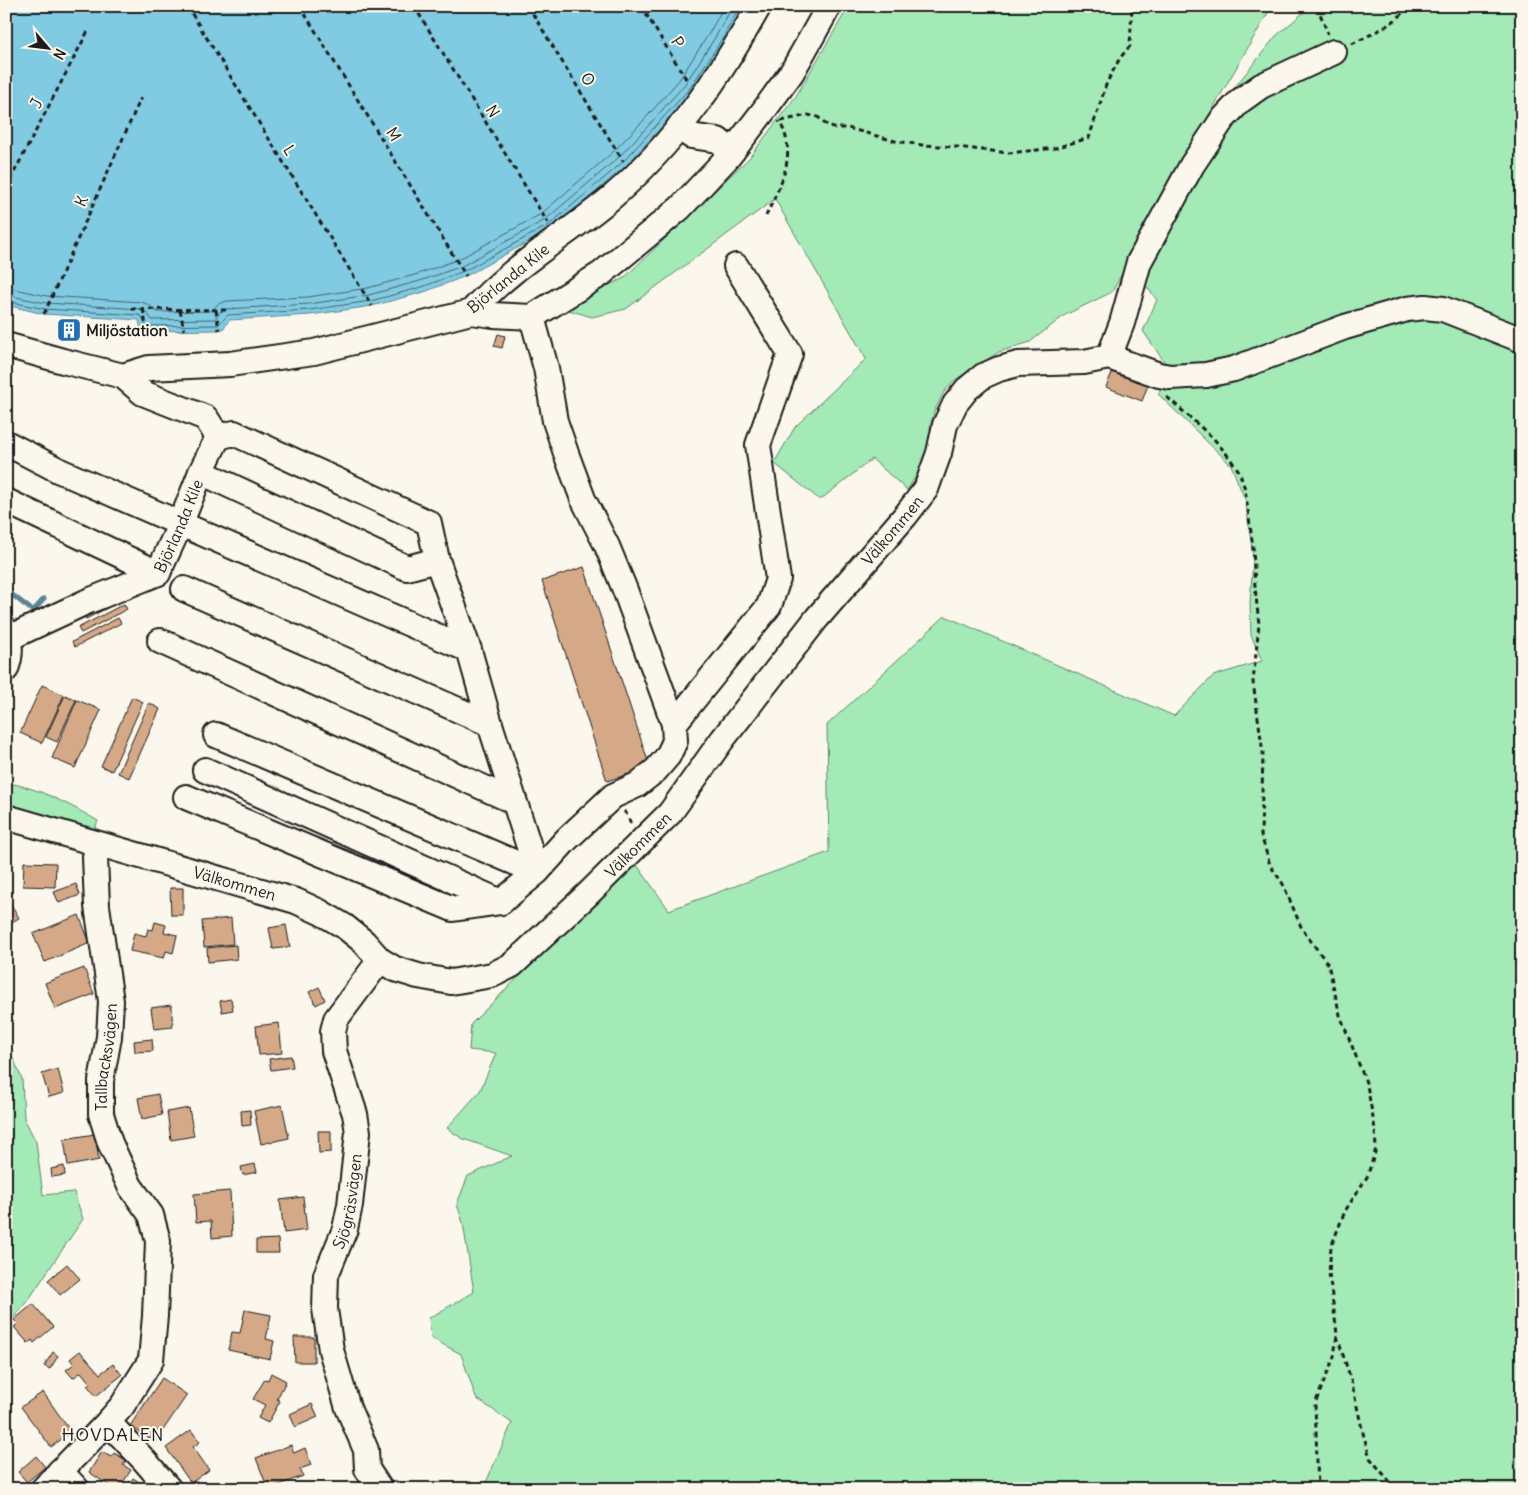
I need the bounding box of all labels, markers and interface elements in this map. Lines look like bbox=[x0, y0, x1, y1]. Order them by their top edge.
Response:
north arrow bbox=[22, 22, 72, 72]
street label: P bbox=[667, 33, 689, 52]
text: N bbox=[49, 46, 70, 63]
street label: O bbox=[576, 68, 600, 90]
street label: J bbox=[25, 95, 47, 111]
street label: N bbox=[482, 101, 504, 121]
street label: M bbox=[382, 123, 406, 145]
street label: L bbox=[279, 141, 301, 159]
street label: K bbox=[70, 192, 92, 210]
street label: Björlanda Kile bbox=[463, 239, 553, 317]
building icon: Miljöstation bbox=[56, 317, 82, 343]
place label: Miljöstation bbox=[86, 320, 168, 340]
street label: Björlanda Kile bbox=[150, 476, 207, 576]
street label: Välkommen bbox=[857, 491, 927, 569]
street label: Välkommen bbox=[601, 808, 675, 882]
street label: Välkommen bbox=[191, 862, 278, 905]
street label: Tallbacksvägen bbox=[91, 1003, 121, 1111]
street label: Sjögräsvägen bbox=[328, 1153, 366, 1252]
district label: HOVDALEN bbox=[61, 1423, 165, 1446]

